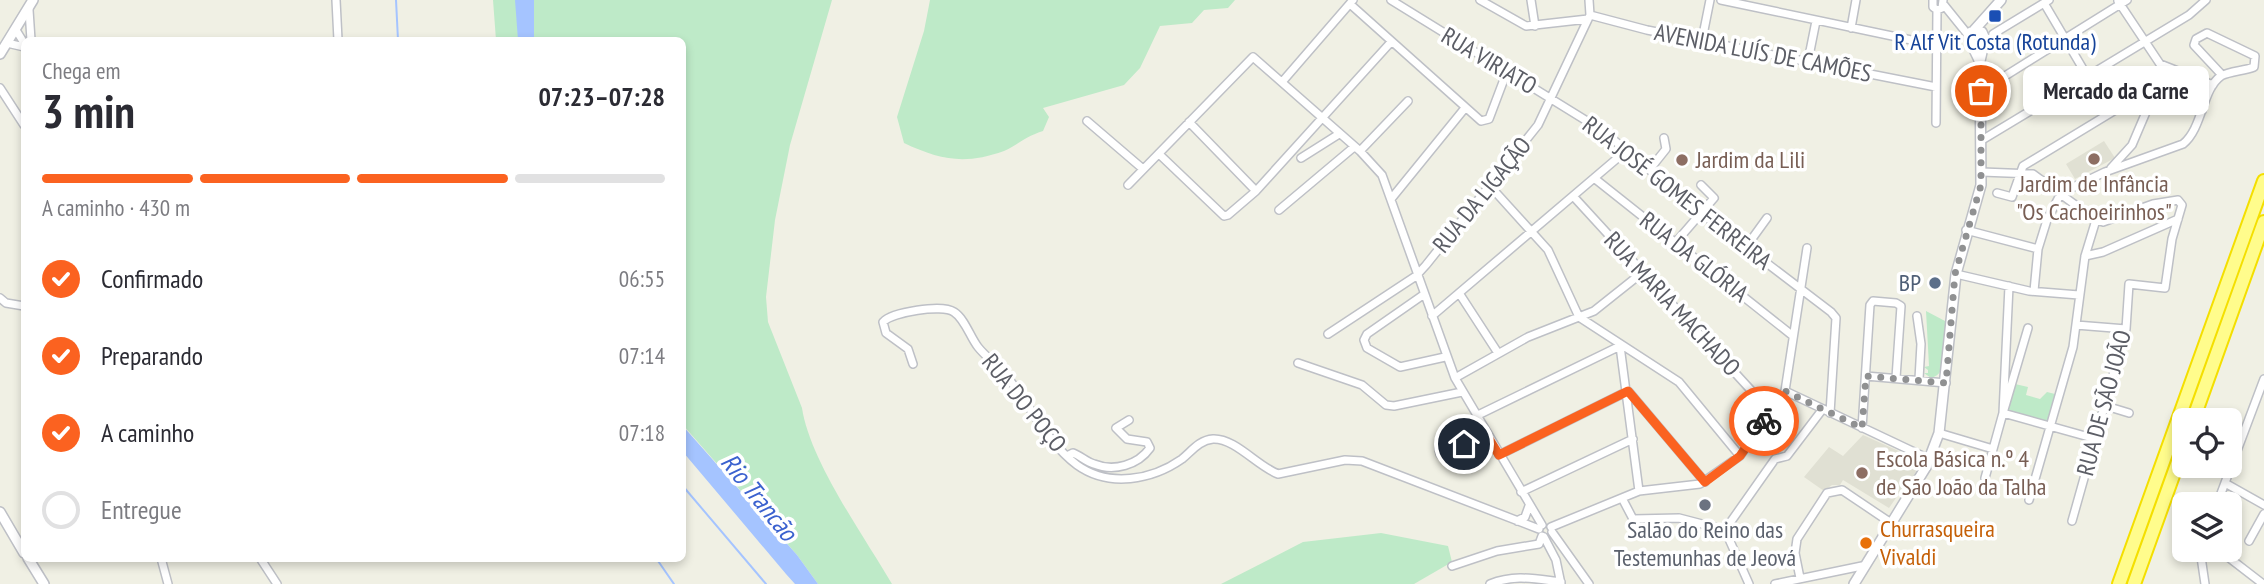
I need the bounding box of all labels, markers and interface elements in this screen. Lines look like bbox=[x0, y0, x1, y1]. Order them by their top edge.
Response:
marker: R Alf Vit Costa (Rotunda) bbox=[1987, 8, 2003, 24]
street label: AVENIDA LUÍS DE CAMÕES bbox=[1652, 16, 1874, 89]
street label: RUA VIRIATO bbox=[1436, 20, 1543, 101]
place label: R Alf Vit Costa (Rotunda) bbox=[1894, 26, 2096, 57]
text: Chega em bbox=[42, 56, 120, 85]
pin bbox=[1951, 61, 2011, 121]
callout: Mercado da Carne bbox=[2023, 66, 2208, 116]
icon: bag bbox=[1962, 72, 2000, 110]
text: Mercado da Carne bbox=[2043, 76, 2189, 105]
text: 07:23–07:28 bbox=[538, 80, 665, 113]
text: 3 min bbox=[42, 81, 135, 141]
street label: RUA JOSÉ GOMES FERREIRA bbox=[1576, 109, 1779, 277]
street label: RUA DA LIGAÇÃO bbox=[1425, 131, 1538, 259]
place label: Jardim da Lili bbox=[1695, 144, 1805, 175]
marker: Jardim de Infância "Os Cachoeirinhos" bbox=[2086, 151, 2102, 167]
marker: Jardim da Lili bbox=[1674, 152, 1690, 168]
place label: Jardim de Infância "Os Cachoeirinhos" bbox=[2016, 168, 2172, 227]
text: A caminho · 430 m bbox=[42, 193, 190, 222]
street label: RUA DA GLÓRIA bbox=[1634, 205, 1755, 309]
street label: RUA MARIA MACHADO bbox=[1598, 225, 1747, 382]
icon: check bbox=[42, 260, 80, 298]
text: Confirmado bbox=[101, 262, 203, 295]
text: 06:55 bbox=[619, 264, 665, 293]
place label: BP bbox=[1899, 267, 1921, 298]
marker: BP bbox=[1927, 275, 1943, 291]
street label: RUA DE SÃO JOÃO bbox=[2069, 327, 2138, 479]
icon: check bbox=[42, 337, 80, 375]
text: Preparando bbox=[101, 339, 203, 372]
text: 07:14 bbox=[619, 341, 665, 370]
street label: RUA DO POÇO bbox=[975, 347, 1074, 458]
courier bbox=[1729, 386, 1799, 456]
icon: bike bbox=[1745, 402, 1783, 440]
map controls bbox=[2172, 408, 2242, 562]
button: locate bbox=[2172, 408, 2242, 478]
icon: check bbox=[42, 414, 80, 452]
pin bbox=[1434, 414, 1494, 474]
text: A caminho bbox=[101, 416, 194, 449]
text: 07:18 bbox=[619, 418, 665, 447]
icon: home bbox=[1445, 425, 1483, 463]
place label: Escola Básica n.º 4 de São João da Talha bbox=[1876, 443, 2046, 502]
water label: Rio Trancão bbox=[714, 446, 806, 549]
marker: Escola Básica n.º 4 de São João da Talha bbox=[1854, 465, 1870, 481]
button: layers bbox=[2172, 492, 2242, 562]
text: Entregue bbox=[101, 493, 182, 526]
marker: Salão do Reino das Testemunhas de Jeová bbox=[1697, 497, 1713, 513]
place label: Churrasqueira Vivaldi bbox=[1879, 513, 1995, 572]
place label: Salão do Reino das Testemunhas de Jeová bbox=[1614, 514, 1796, 573]
marker: Churrasqueira Vivaldi bbox=[1858, 535, 1874, 551]

